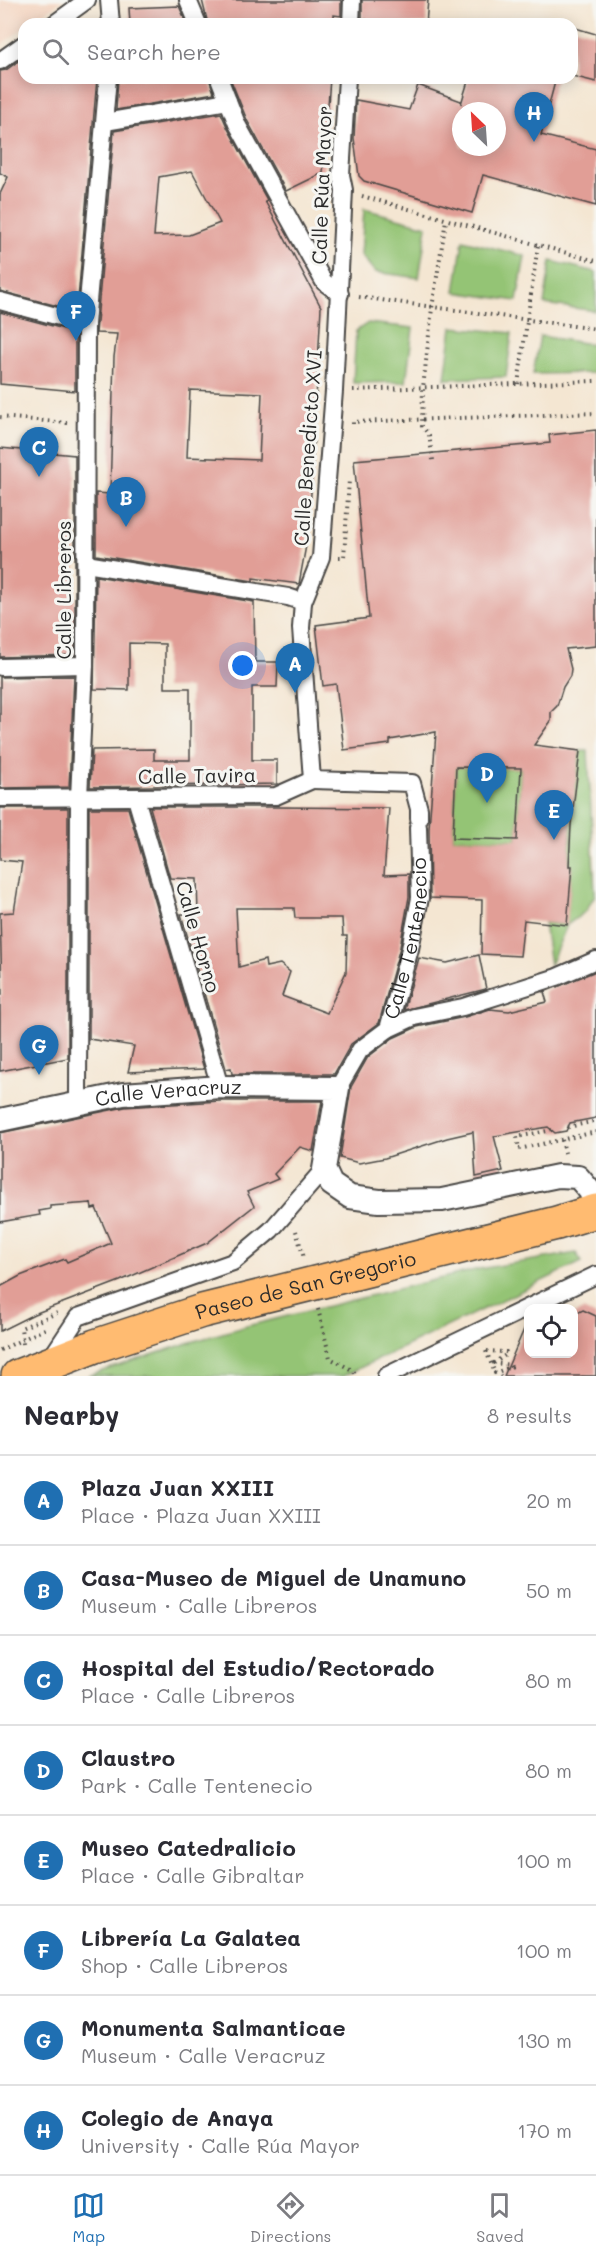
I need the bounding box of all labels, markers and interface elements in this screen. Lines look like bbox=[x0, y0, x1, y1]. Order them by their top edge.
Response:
search box bbox=[18, 18, 578, 84]
icon: search bbox=[39, 35, 72, 68]
text: Search here bbox=[87, 37, 221, 66]
pin: H bbox=[514, 92, 554, 142]
north arrow bbox=[452, 102, 506, 156]
street label: Calle Rúa Mayor bbox=[305, 105, 337, 265]
pin: F bbox=[56, 292, 96, 341]
street label: Calle Benedicto XVI bbox=[287, 349, 327, 547]
pin: C bbox=[20, 428, 58, 477]
pin: B bbox=[106, 478, 146, 527]
street label: Calle Libreros bbox=[50, 521, 76, 659]
pin: A bbox=[276, 644, 314, 693]
your location bbox=[228, 651, 257, 680]
pin: D bbox=[468, 754, 506, 803]
street label: Calle Tavira bbox=[138, 761, 256, 789]
pin: E bbox=[534, 790, 574, 840]
street label: Calle Tentenecio bbox=[377, 857, 432, 1022]
street label: Calle Horno bbox=[171, 878, 227, 996]
pin: G bbox=[20, 1026, 58, 1075]
street label: Calle Veracruz bbox=[92, 1073, 242, 1112]
street label: Paseo de San Gregorio bbox=[191, 1244, 419, 1324]
map controls bbox=[524, 1304, 578, 1358]
button: locate bbox=[524, 1304, 578, 1358]
text: Nearby bbox=[24, 1398, 119, 1432]
text: 8 results bbox=[487, 1402, 572, 1428]
text: Plaza Juan XXIII bbox=[81, 1473, 274, 1502]
text: A bbox=[37, 1487, 50, 1513]
text: 20 m bbox=[526, 1487, 572, 1513]
text: Place · Plaza Juan XXIII bbox=[81, 1502, 321, 1528]
text: Casa-Museo de Miguel de Unamuno bbox=[81, 1563, 466, 1592]
text: B bbox=[37, 1577, 50, 1603]
text: 50 m bbox=[526, 1577, 572, 1603]
text: Museum · Calle Libreros bbox=[81, 1592, 317, 1618]
text: Hospital del Estudio/Rectorado bbox=[81, 1653, 434, 1682]
text: C bbox=[36, 1667, 51, 1693]
text: 80 m bbox=[525, 1667, 572, 1693]
text: Place · Calle Libreros bbox=[81, 1682, 295, 1708]
text: Claustro bbox=[81, 1743, 175, 1772]
text: D bbox=[36, 1757, 51, 1783]
text: 80 m bbox=[525, 1757, 572, 1783]
text: Park · Calle Tentenecio bbox=[81, 1772, 312, 1798]
text: Museo Catedralicio bbox=[81, 1833, 296, 1862]
text: E bbox=[37, 1847, 50, 1873]
text: 100 m bbox=[516, 1847, 572, 1873]
text: Place · Calle Gibraltar bbox=[81, 1862, 304, 1888]
text: Librería La Galatea bbox=[81, 1923, 301, 1952]
text: F bbox=[37, 1937, 50, 1963]
text: 100 m bbox=[516, 1937, 572, 1963]
text: Shop · Calle Libreros bbox=[81, 1952, 288, 1978]
text: Monumenta Salmanticae bbox=[81, 2013, 346, 2042]
text: G bbox=[36, 2027, 51, 2053]
text: 130 m bbox=[517, 2027, 572, 2053]
text: Museum · Calle Veracruz bbox=[81, 2042, 326, 2068]
text: Colegio de Anaya bbox=[81, 2103, 273, 2132]
text: H bbox=[35, 2117, 52, 2143]
text: 170 m bbox=[517, 2117, 572, 2143]
text: University · Calle Rúa Mayor bbox=[81, 2132, 360, 2158]
tab: Map bbox=[72, 2189, 105, 2246]
tab: Directions bbox=[250, 2189, 331, 2246]
tab: Saved bbox=[476, 2189, 524, 2246]

